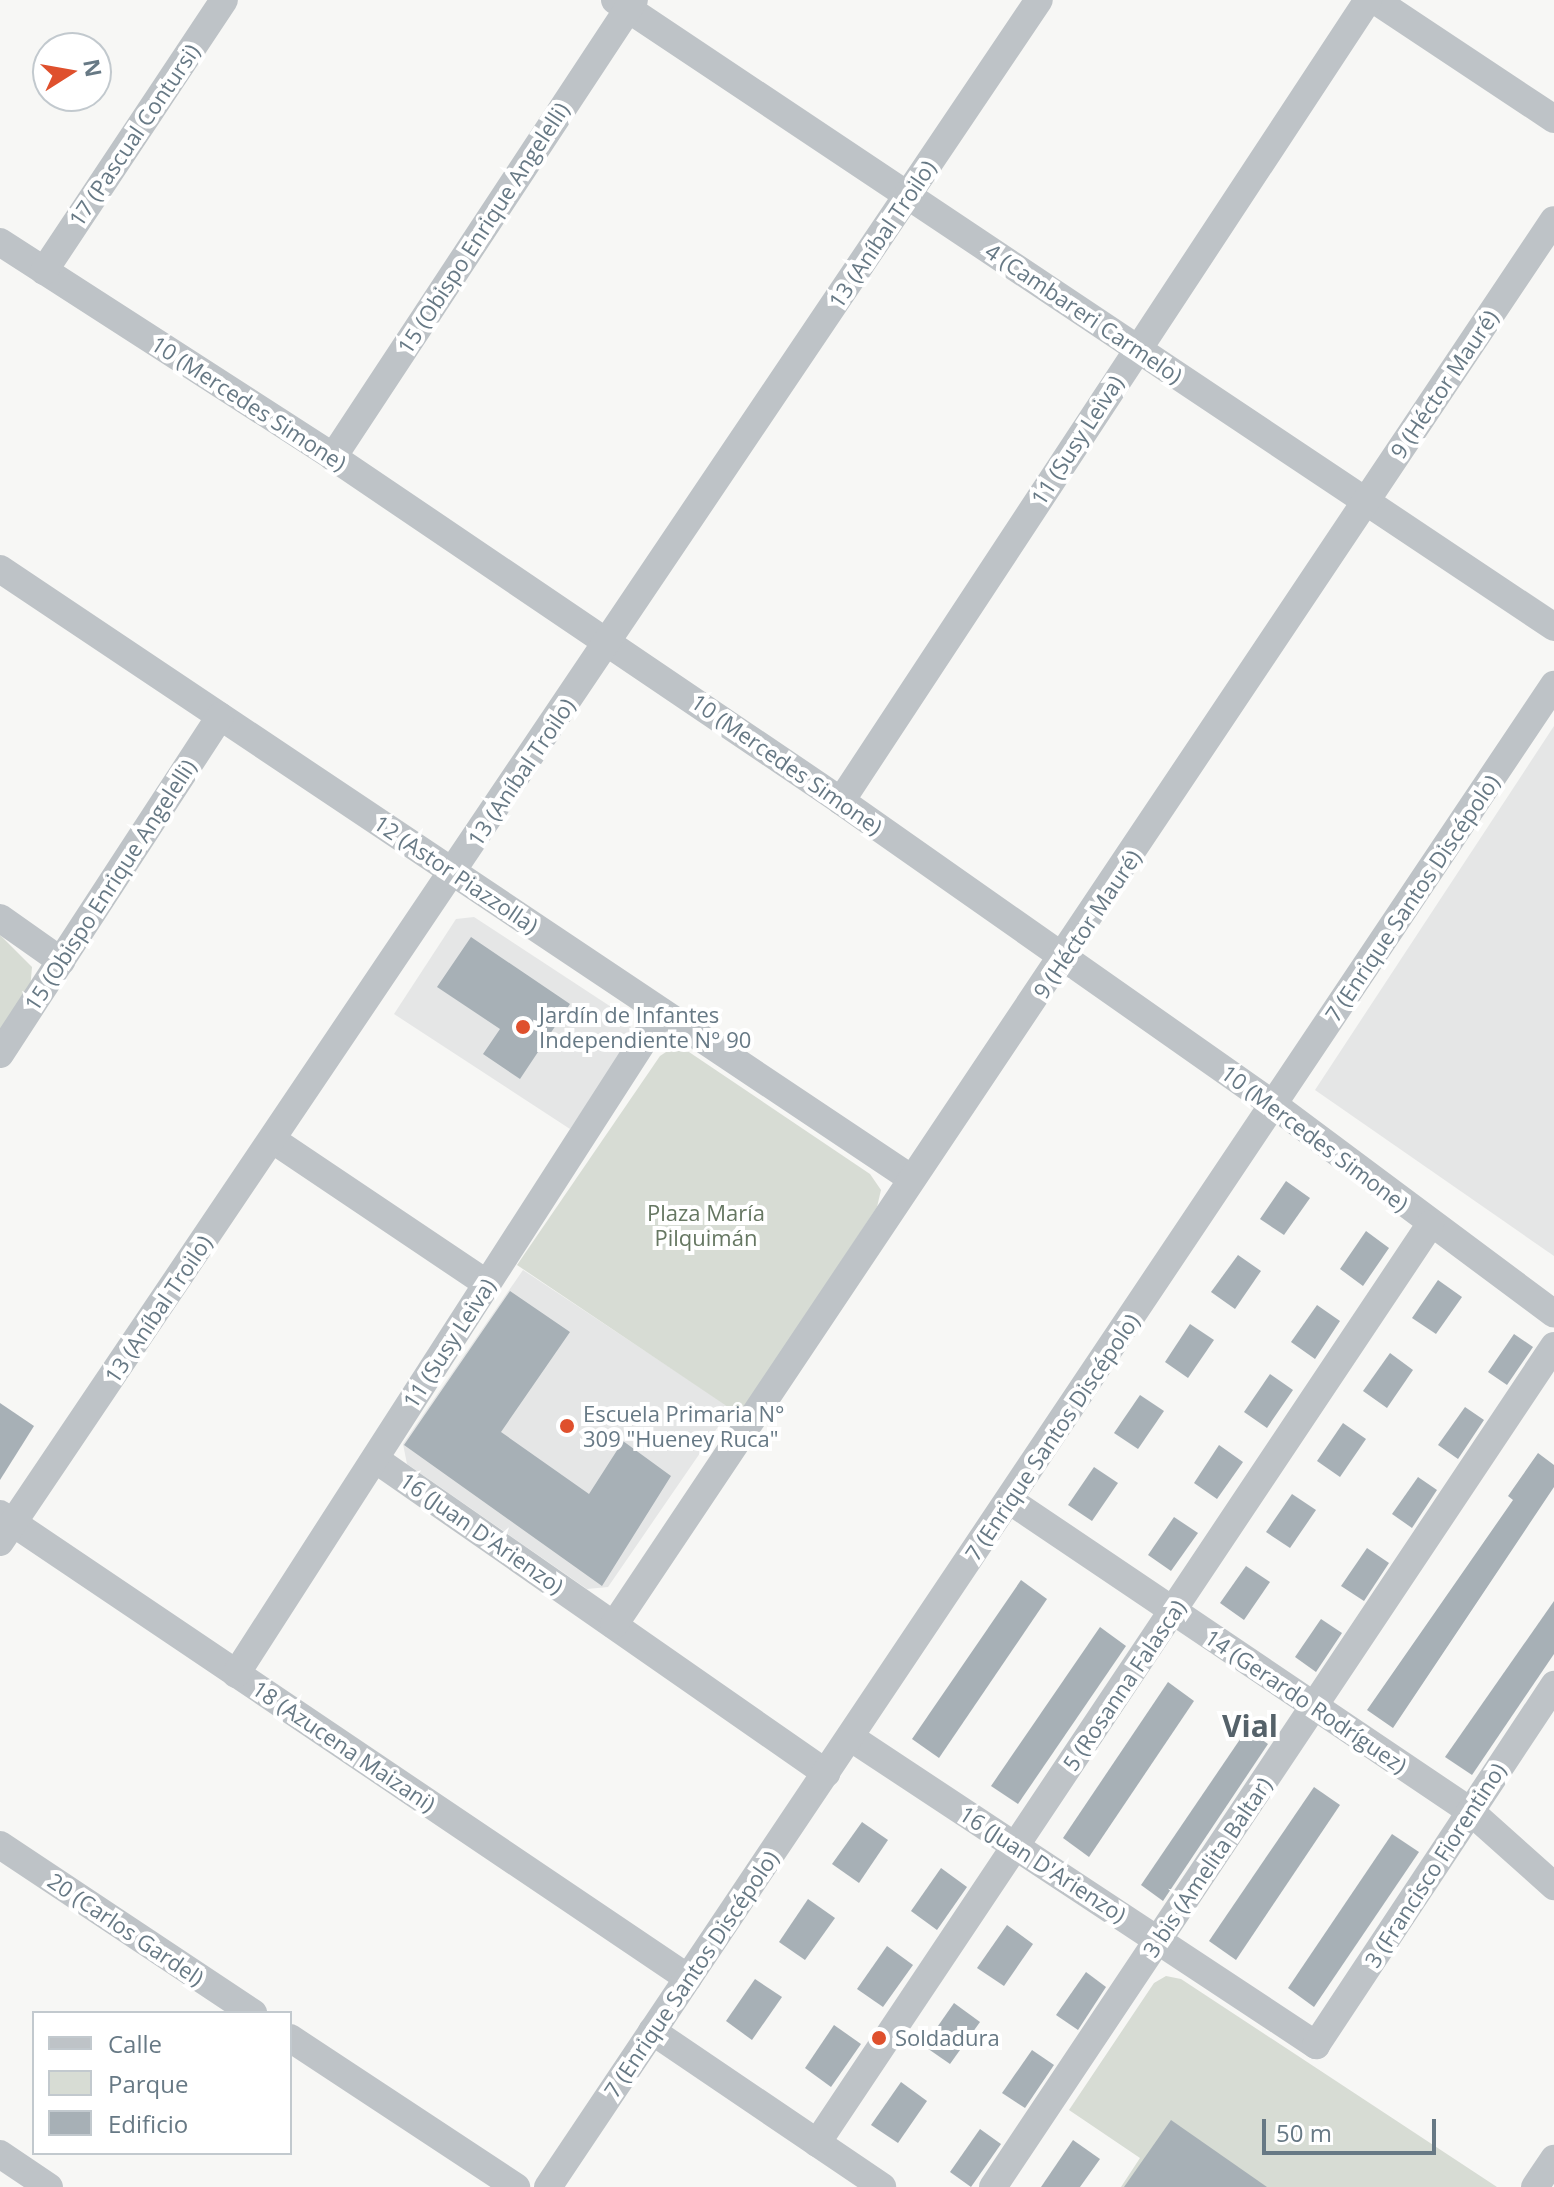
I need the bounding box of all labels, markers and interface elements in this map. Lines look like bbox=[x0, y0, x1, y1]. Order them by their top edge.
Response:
north arrow bbox=[32, 32, 112, 112]
street label: 17 (Pascual Contursi) bbox=[63, 39, 205, 231]
text: N bbox=[77, 56, 110, 79]
street label: 15 (Obispo Enrique Angelelli) bbox=[392, 97, 574, 359]
street label: 13 (Aníbal Troilo) bbox=[823, 155, 941, 313]
street label: 4 (Cambareri Carmelo) bbox=[981, 237, 1187, 389]
street label: 9 (Héctor Mauré) bbox=[1385, 305, 1503, 463]
street label: 10 (Mercedes Simone) bbox=[147, 330, 351, 476]
street label: 11 (Susy Leiva) bbox=[1025, 370, 1129, 510]
street label: 10 (Mercedes Simone) bbox=[686, 688, 888, 840]
street label: 13 (Aníbal Troilo) bbox=[462, 693, 580, 851]
street label: 15 (Obispo Enrique Angelelli) bbox=[19, 754, 201, 1016]
street label: 7 (Enrique Santos Discépolo) bbox=[1319, 770, 1505, 1026]
street label: 12 (Astor Piazzolla) bbox=[369, 809, 543, 939]
street label: 9 (Héctor Mauré) bbox=[1028, 845, 1146, 1003]
place label: Jardín de Infantes Independiente N° 90 bbox=[539, 1001, 751, 1052]
marker: Jardín de Infantes Independiente N° 90 bbox=[514, 1018, 532, 1036]
street label: 10 (Mercedes Simone) bbox=[1216, 1059, 1414, 1217]
park label: Plaza María Pilquimán bbox=[647, 1199, 765, 1250]
street label: 13 (Aníbal Troilo) bbox=[99, 1230, 217, 1388]
street label: 11 (Susy Leiva) bbox=[397, 1273, 501, 1413]
street label: 7 (Enrique Santos Discépolo) bbox=[959, 1309, 1145, 1565]
place label: Escuela Primaria N° 309 "Hueney Ruca" bbox=[583, 1400, 784, 1452]
marker: Escuela Primaria N° 309 "Hueney Ruca" bbox=[558, 1417, 576, 1435]
street label: 16 (Juan D'Arienzo) bbox=[395, 1467, 569, 1599]
street label: 5 (Rosanna Falasca) bbox=[1057, 1595, 1191, 1775]
street label: 14 (Gerardo Rodríguez) bbox=[1200, 1624, 1412, 1778]
street label: 18 (Azucena Maizani) bbox=[247, 1675, 441, 1817]
district label: Vial bbox=[1222, 1708, 1278, 1744]
street label: 3 (Francisco Fiorentino) bbox=[1359, 1758, 1511, 1972]
street label: 3 bis (Amelita Baltar) bbox=[1137, 1772, 1277, 1962]
street label: 16 (Juan D'Arienzo) bbox=[955, 1800, 1131, 1928]
street label: 7 (Enrique Santos Discépolo) bbox=[598, 1846, 784, 2102]
street label: 20 (Carlos Gardel) bbox=[43, 1867, 209, 1991]
legend bbox=[32, 2011, 292, 2155]
place label: Soldadura bbox=[895, 2025, 1000, 2051]
text: Calle bbox=[108, 2027, 162, 2060]
marker: Soldadura bbox=[870, 2029, 888, 2047]
text: Parque bbox=[108, 2067, 188, 2100]
scale bar bbox=[1266, 2103, 1440, 2153]
text: Edificio bbox=[108, 2107, 188, 2140]
text: 50 m bbox=[1276, 2116, 1332, 2149]

